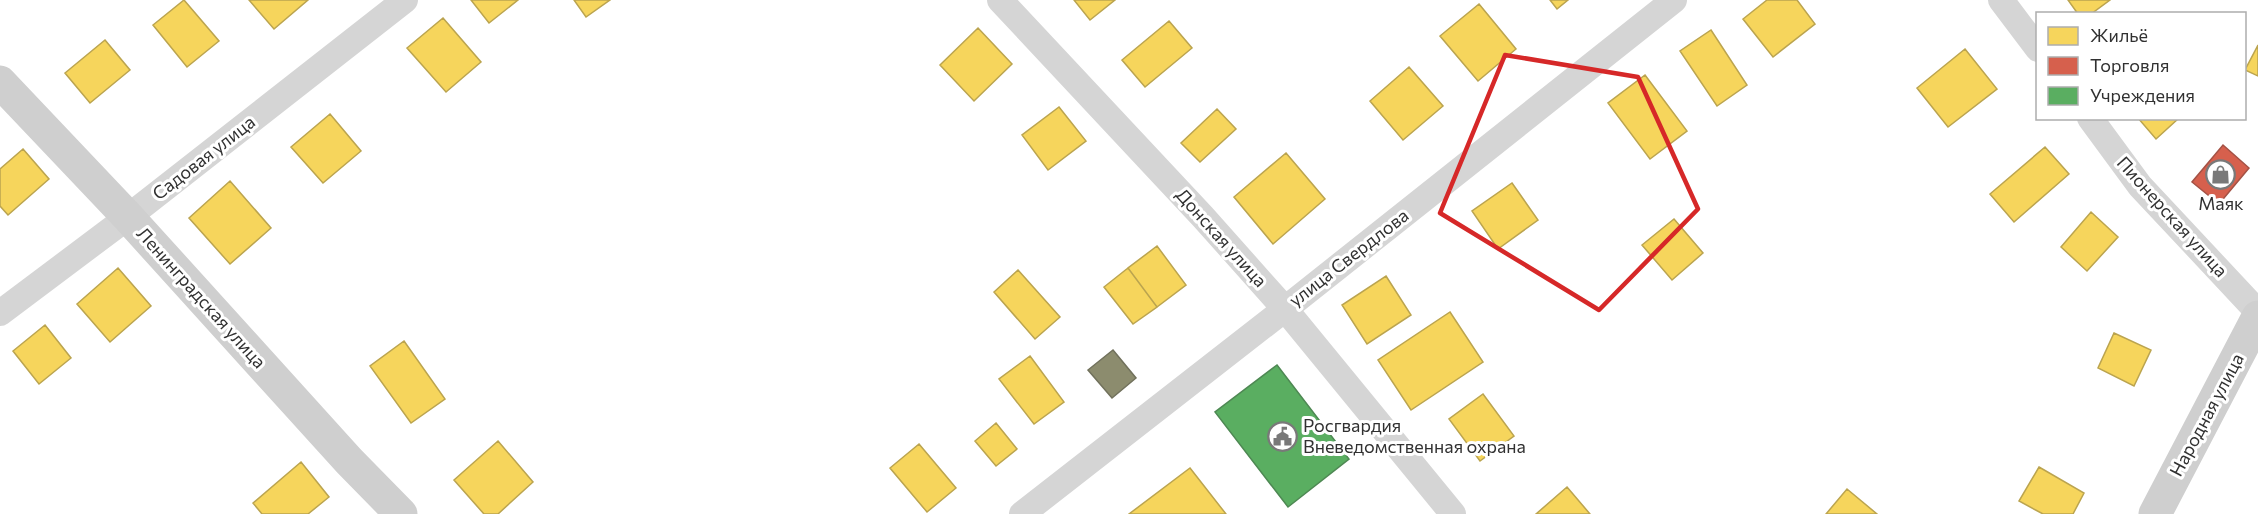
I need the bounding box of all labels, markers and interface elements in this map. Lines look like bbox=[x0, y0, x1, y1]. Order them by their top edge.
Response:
legend bbox=[2036, 12, 2246, 120]
text: Жильё bbox=[2090, 24, 2148, 46]
text: Торговля bbox=[2090, 54, 2169, 76]
text: Учреждения bbox=[2090, 84, 2195, 106]
street label: Садовая улица bbox=[148, 110, 259, 204]
street label: Пионерская улица bbox=[2113, 151, 2233, 281]
shop icon: Маяк bbox=[2205, 159, 2237, 191]
street label: Донская улица bbox=[1172, 183, 1272, 291]
place label: Маяк bbox=[2198, 192, 2244, 214]
street label: улица Свердлова bbox=[1284, 204, 1412, 311]
street label: Ленинградская улица bbox=[133, 222, 271, 372]
street label: Народная улица bbox=[2164, 349, 2248, 480]
place label: Росгвардия Вневедомственная охрана bbox=[1303, 414, 1526, 457]
public building icon: Росгвардия Вневедомственная охрана bbox=[1266, 420, 1298, 452]

